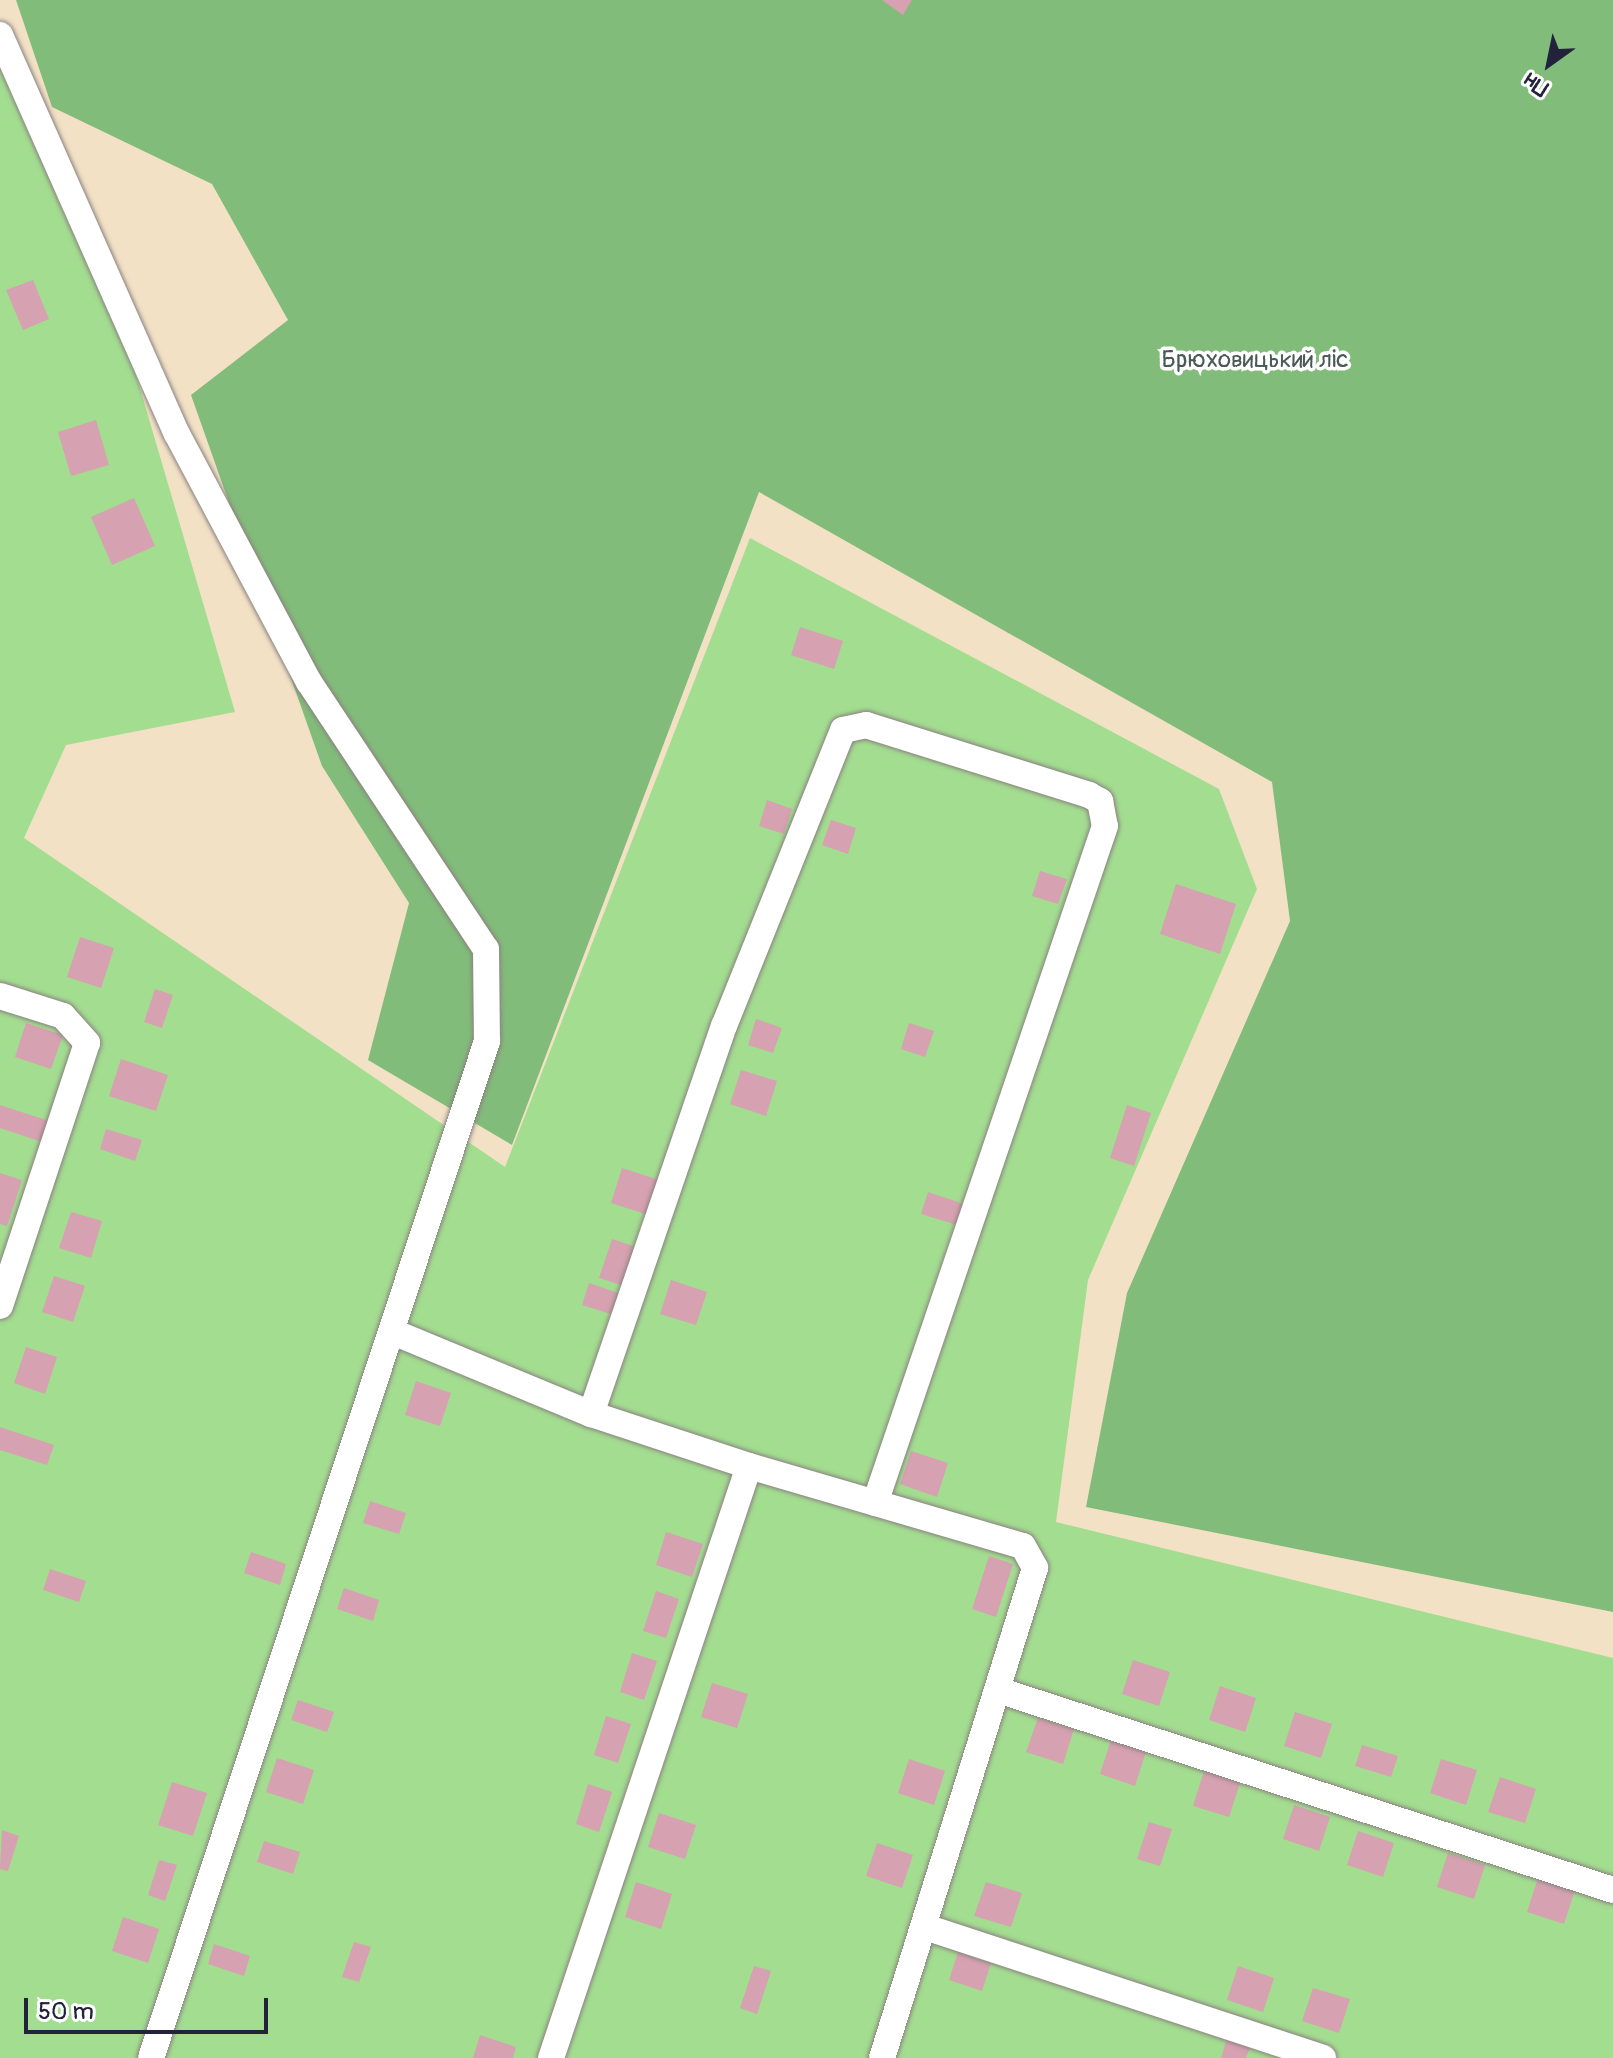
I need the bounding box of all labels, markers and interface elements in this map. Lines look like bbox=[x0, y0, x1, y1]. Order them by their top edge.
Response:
north arrow bbox=[1509, 24, 1589, 104]
text: Пн bbox=[1518, 66, 1554, 102]
park label: Брюховицький ліс bbox=[1162, 346, 1348, 374]
scale bar bbox=[28, 1982, 272, 2032]
text: 50 m bbox=[38, 1997, 94, 2026]

